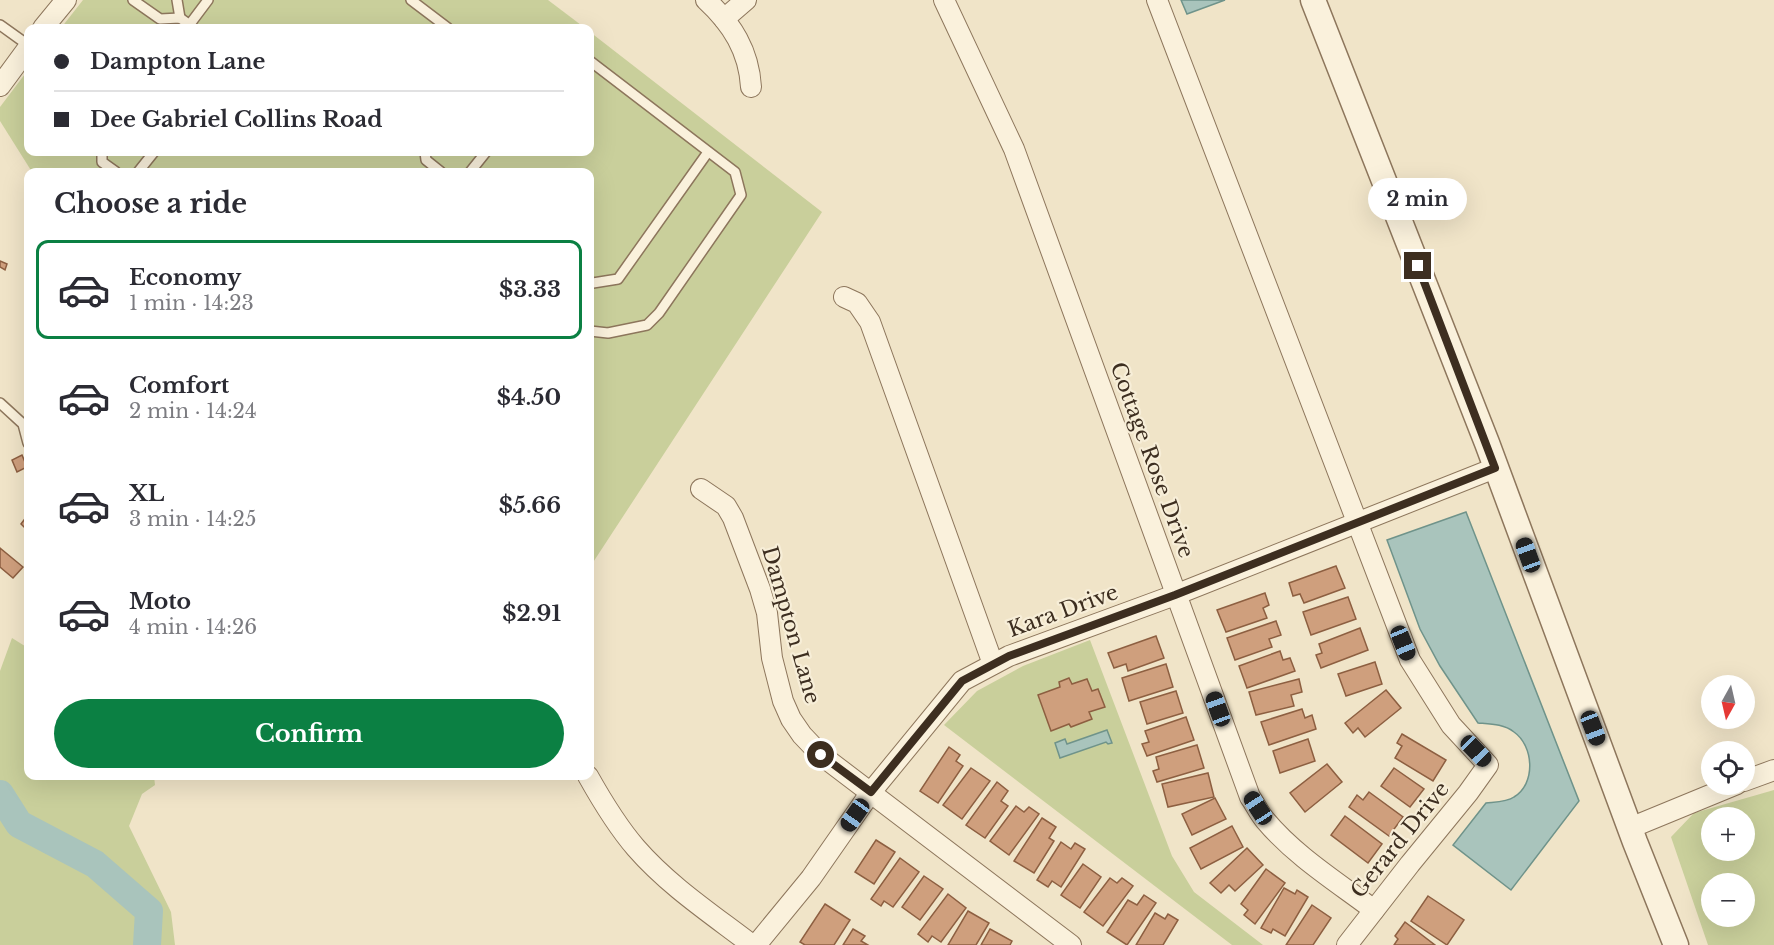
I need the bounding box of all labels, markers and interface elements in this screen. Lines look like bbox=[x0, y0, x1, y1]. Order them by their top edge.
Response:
text: Dampton Lane bbox=[90, 48, 265, 75]
text: Dee Gabriel Collins Road bbox=[90, 106, 382, 133]
callout: 2 min bbox=[1368, 179, 1468, 221]
text: Choose a ride bbox=[54, 187, 247, 220]
text: 2 min bbox=[1386, 187, 1449, 211]
route end bbox=[1404, 252, 1431, 279]
icon: car bbox=[57, 263, 111, 317]
text: Economy bbox=[129, 264, 241, 291]
text: $3.33 bbox=[499, 276, 561, 303]
text: 1 min · 14:23 bbox=[129, 291, 254, 315]
street label: Cottage Rose Drive bbox=[1105, 359, 1199, 561]
icon: car bbox=[57, 371, 111, 425]
text: Comfort bbox=[129, 372, 229, 399]
text: $4.50 bbox=[497, 384, 561, 411]
text: 2 min · 14:24 bbox=[129, 399, 257, 423]
icon: car bbox=[57, 479, 111, 533]
text: XL bbox=[129, 480, 164, 507]
text: $5.66 bbox=[499, 492, 561, 519]
text: 3 min · 14:25 bbox=[129, 507, 256, 531]
car bbox=[1513, 535, 1543, 575]
street label: Dampton Lane bbox=[756, 543, 826, 707]
street label: Kara Drive bbox=[1004, 579, 1122, 643]
icon: car bbox=[57, 587, 111, 641]
text: Moto bbox=[129, 588, 191, 615]
text: $2.91 bbox=[502, 600, 561, 627]
text: 4 min · 14:26 bbox=[129, 615, 257, 639]
car bbox=[1388, 623, 1418, 663]
north arrow bbox=[1701, 675, 1755, 729]
map controls bbox=[1701, 675, 1755, 927]
car bbox=[1203, 689, 1233, 729]
button: Confirm bbox=[54, 699, 564, 768]
car bbox=[1578, 708, 1608, 748]
car bbox=[1457, 732, 1495, 770]
route start bbox=[807, 741, 834, 768]
button: locate bbox=[1701, 741, 1755, 795]
street label: Gerard Drive bbox=[1345, 777, 1455, 903]
car bbox=[1241, 788, 1275, 828]
car bbox=[837, 795, 873, 835]
button: + bbox=[1701, 807, 1755, 861]
button: − bbox=[1701, 873, 1755, 927]

